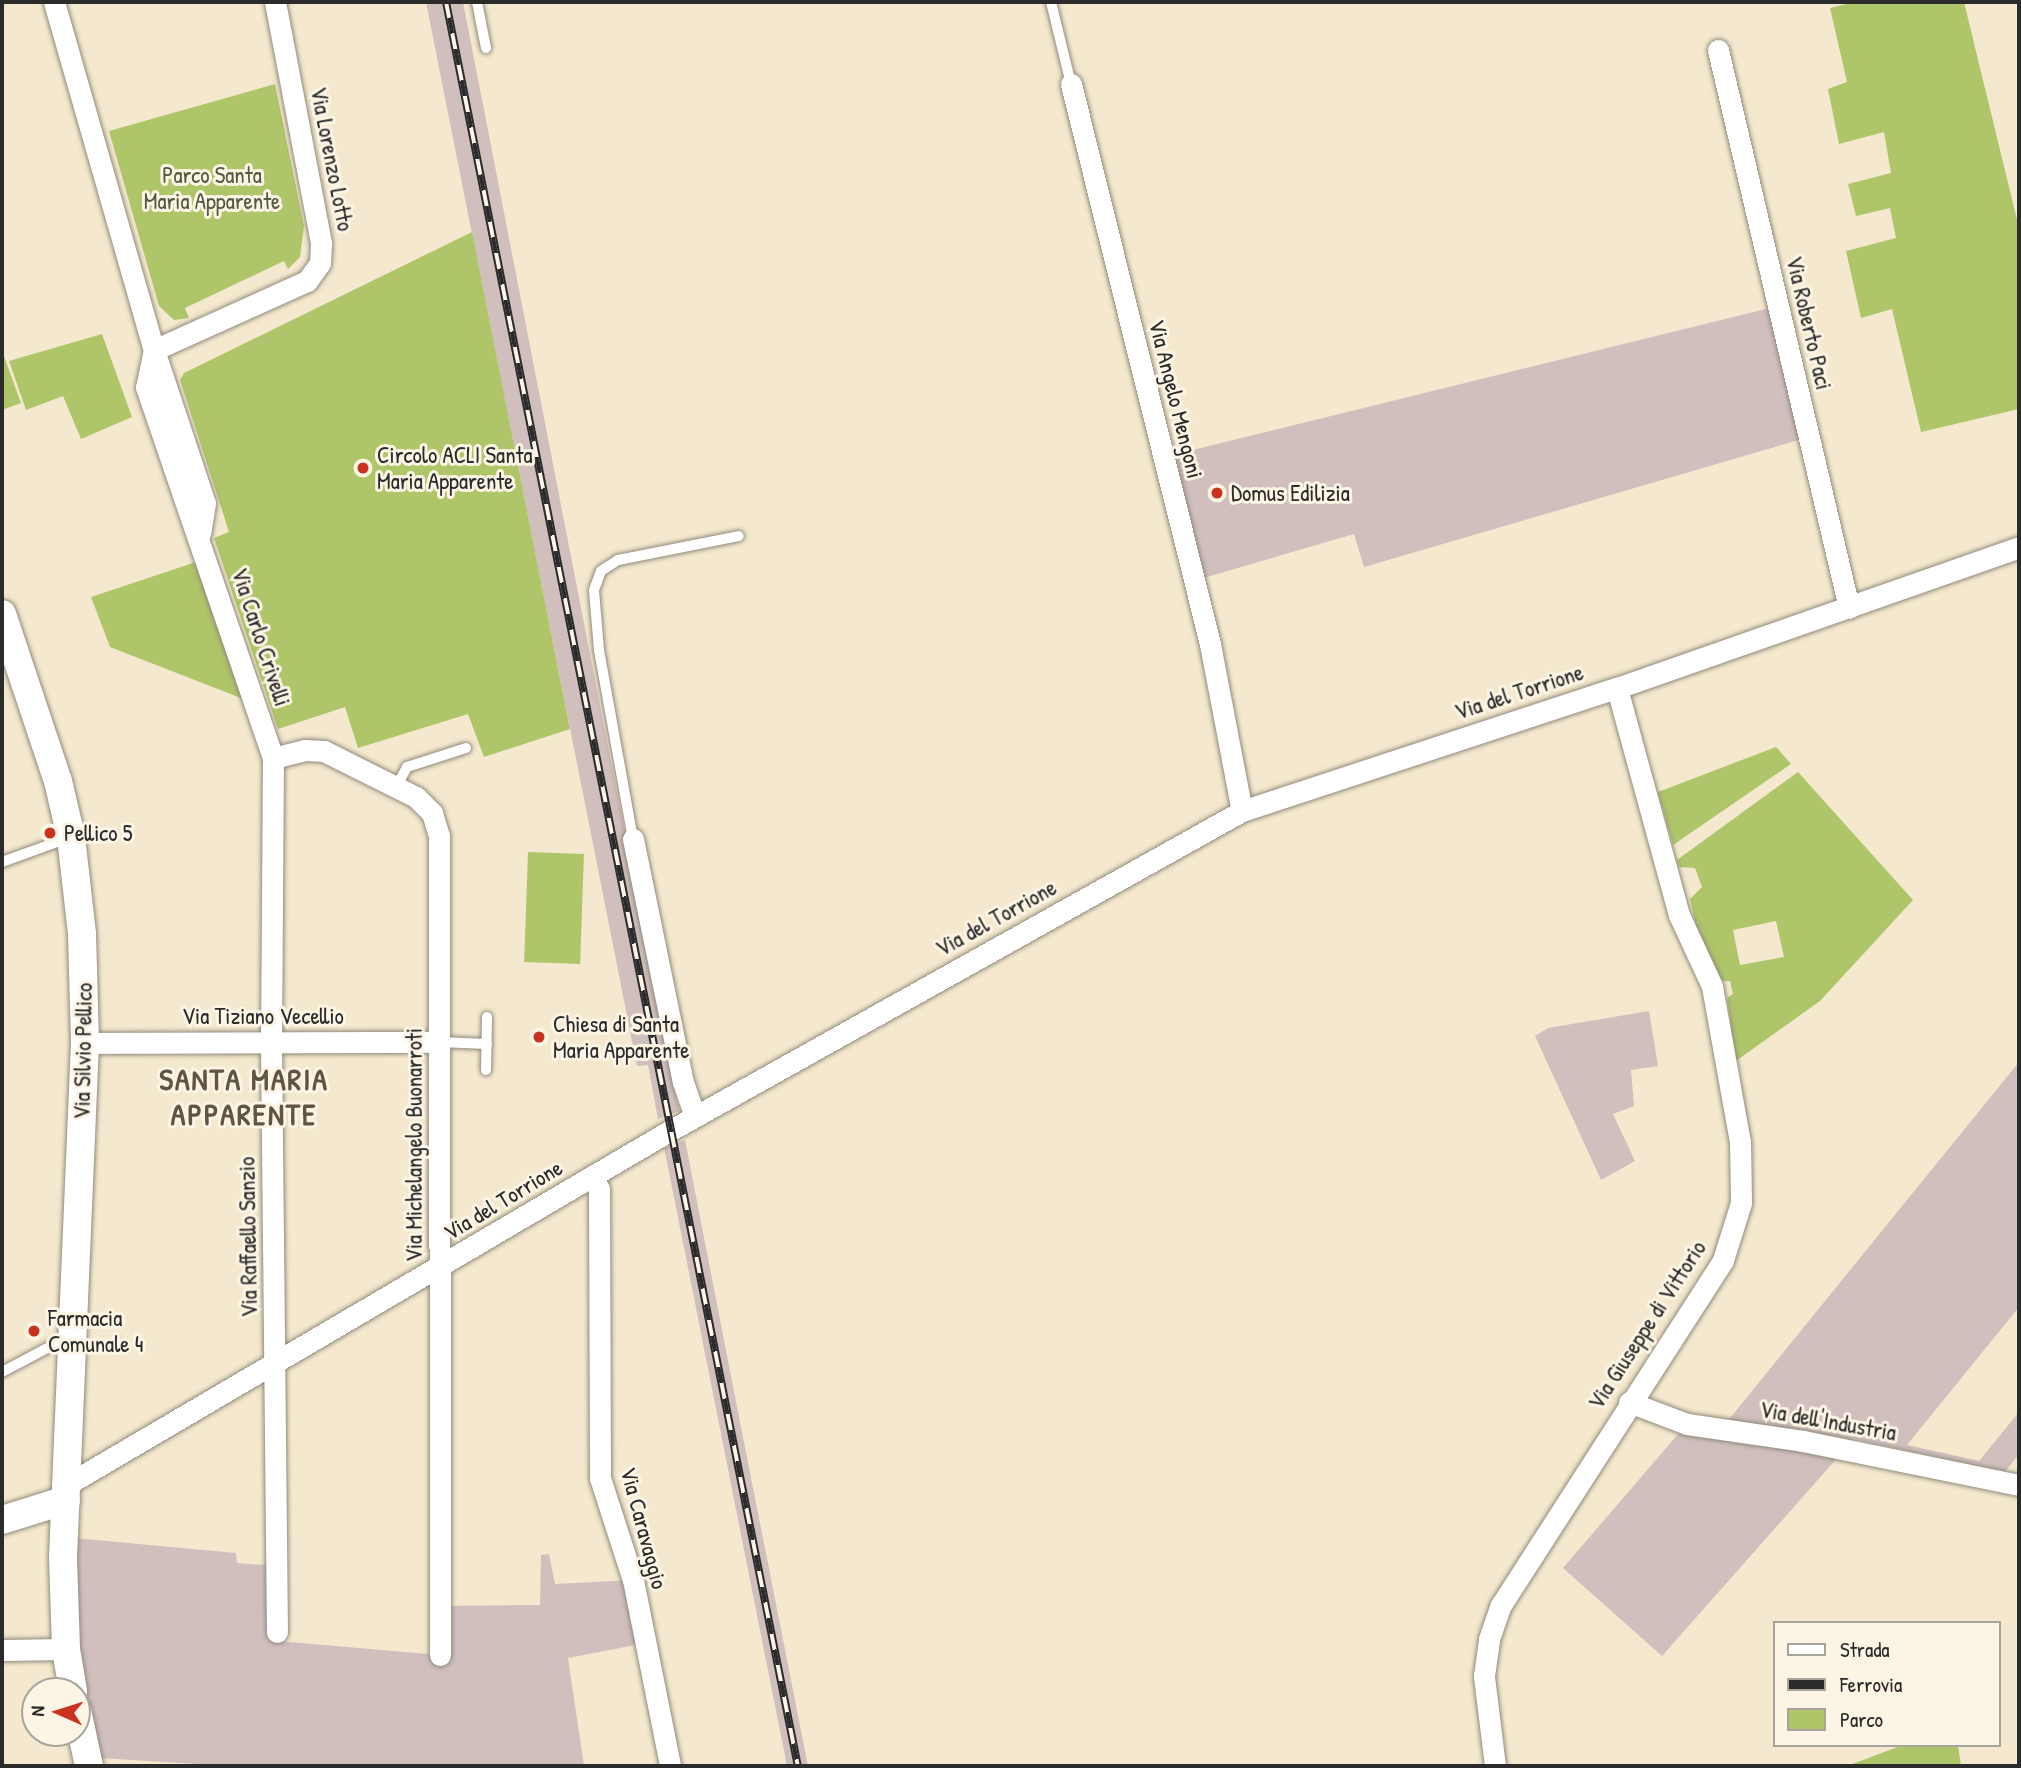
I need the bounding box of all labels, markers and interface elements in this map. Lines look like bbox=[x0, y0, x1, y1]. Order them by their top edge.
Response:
street label: Via Lorenzo Lotto bbox=[305, 85, 359, 233]
park label: Parco Santa Maria Apparente bbox=[144, 161, 280, 215]
street label: Via Roberto Paci bbox=[1780, 254, 1838, 392]
street label: Via Angelo Mengoni bbox=[1143, 317, 1209, 481]
place label: Circolo ACLI Santa Maria Apparente bbox=[377, 441, 532, 495]
marker: Circolo ACLI Santa Maria Apparente bbox=[355, 460, 371, 476]
place label: Domus Edilizia bbox=[1231, 479, 1350, 507]
marker: Domus Edilizia bbox=[1209, 485, 1225, 501]
street label: Via Carlo Crivelli bbox=[226, 564, 296, 710]
street label: Via del Torrione bbox=[1451, 658, 1587, 726]
place label: Pellico 5 bbox=[64, 819, 132, 847]
marker: Pellico 5 bbox=[42, 825, 58, 841]
street label: Via del Torrione bbox=[931, 874, 1061, 962]
street label: Via Silvio Pellico bbox=[68, 982, 98, 1120]
street label: Via Tiziano Vecellio bbox=[182, 1002, 344, 1030]
place label: Chiesa di Santa Maria Apparente bbox=[553, 1010, 689, 1064]
street label: Via Michelangelo Buonarroti bbox=[400, 1028, 428, 1262]
marker: Chiesa di Santa Maria Apparente bbox=[531, 1029, 547, 1045]
district label: SANTA MARIA APPARENTE bbox=[161, 1061, 327, 1132]
street label: Via del Torrione bbox=[439, 1154, 567, 1246]
street label: Via Raffaello Sanzio bbox=[233, 1156, 263, 1318]
street label: Via Giuseppe di Vittorio bbox=[1582, 1235, 1712, 1415]
place label: Farmacia Comunale 4 bbox=[48, 1304, 143, 1358]
marker: Farmacia Comunale 4 bbox=[26, 1323, 42, 1339]
street label: Via dell'Industria bbox=[1758, 1395, 1898, 1447]
street label: Via Caravaggio bbox=[614, 1464, 674, 1592]
legend bbox=[1772, 1621, 2000, 1747]
text: Strada bbox=[1840, 1635, 1890, 1664]
text: Ferrovia bbox=[1840, 1670, 1902, 1699]
north arrow bbox=[21, 1677, 91, 1747]
text: N bbox=[24, 1705, 50, 1717]
text: Parco bbox=[1840, 1705, 1883, 1734]

